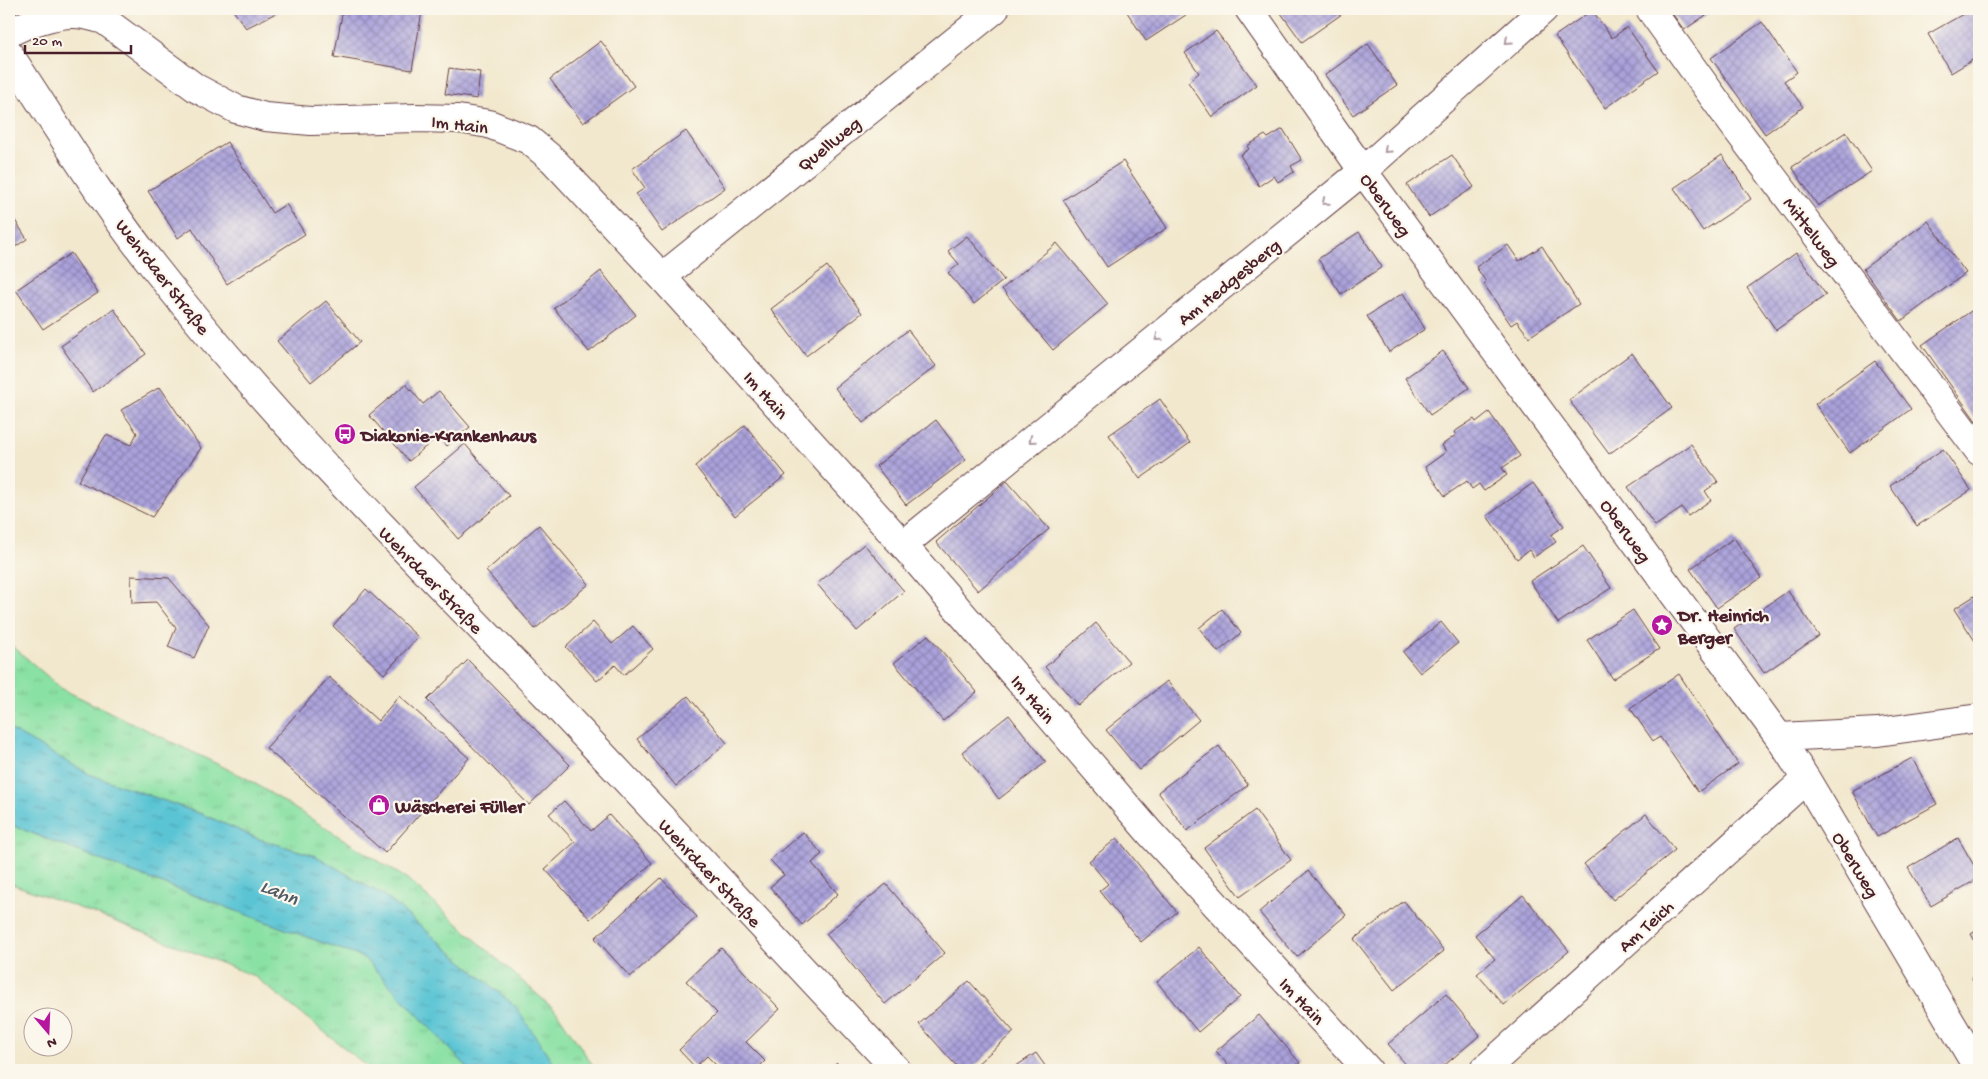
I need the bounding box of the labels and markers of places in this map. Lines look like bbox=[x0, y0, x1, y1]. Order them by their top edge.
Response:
bus stop icon: Diakonie-Krankenhaus bbox=[333, 422, 357, 446]
place label: Diakonie-Krankenhaus bbox=[359, 426, 537, 449]
place label: Dr. Heinrich Berger bbox=[1676, 606, 1770, 651]
place icon: Dr. Heinrich Berger bbox=[1650, 613, 1674, 637]
shop icon: Wäscherei Füller bbox=[367, 793, 391, 817]
place label: Wäscherei Füller bbox=[394, 797, 526, 820]

